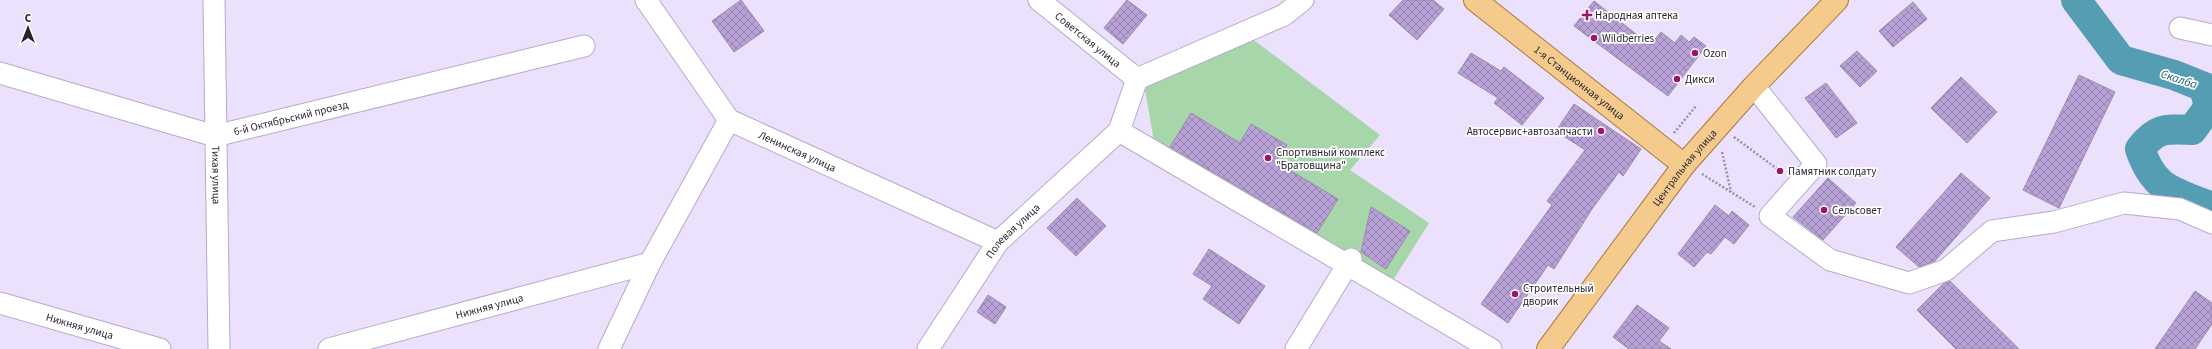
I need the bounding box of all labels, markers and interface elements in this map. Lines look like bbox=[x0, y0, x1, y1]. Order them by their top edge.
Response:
north arrow bbox=[8, 8, 48, 48]
place label: Народная аптека bbox=[1595, 8, 1678, 23]
street label: Советская улица bbox=[1052, 9, 1124, 71]
marker: Народная аптека bbox=[1582, 10, 1592, 20]
text: С bbox=[25, 11, 32, 26]
place label: Wildberries bbox=[1602, 31, 1655, 46]
marker: Wildberries bbox=[1589, 33, 1599, 43]
street label: 1-я Станционная улица bbox=[1530, 42, 1628, 123]
place label: Ozon bbox=[1703, 46, 1727, 61]
marker: Ozon bbox=[1690, 48, 1700, 58]
water label: Скалба bbox=[2158, 66, 2200, 94]
place label: Дикси bbox=[1685, 72, 1715, 87]
marker: Дикси bbox=[1672, 74, 1682, 84]
street label: 6-й Октябрьский проезд bbox=[232, 97, 350, 139]
place label: Автосервис+автозапчасти bbox=[1467, 124, 1593, 139]
marker: Автосервис+автозапчасти bbox=[1596, 126, 1606, 136]
street label: Центральная улица bbox=[1649, 126, 1720, 209]
street label: Ленинская улица bbox=[756, 127, 838, 176]
place label: Спортивный комплекс "Братовщина" bbox=[1276, 145, 1385, 173]
street label: Тихая улица bbox=[208, 146, 224, 204]
marker: Спортивный комплекс "Братовщина" bbox=[1263, 153, 1273, 163]
place label: Памятник солдату bbox=[1788, 164, 1876, 179]
marker: Памятник солдату bbox=[1775, 166, 1785, 176]
street label: Полевая улица bbox=[982, 200, 1043, 261]
place label: Сельсовет bbox=[1832, 203, 1882, 218]
marker: Сельсовет bbox=[1819, 205, 1829, 215]
place label: Строительный дворик bbox=[1523, 281, 1594, 309]
marker: Строительный дворик bbox=[1510, 289, 1520, 299]
street label: Нижняя улица bbox=[454, 290, 525, 323]
street label: Нижняя улица bbox=[44, 310, 115, 343]

